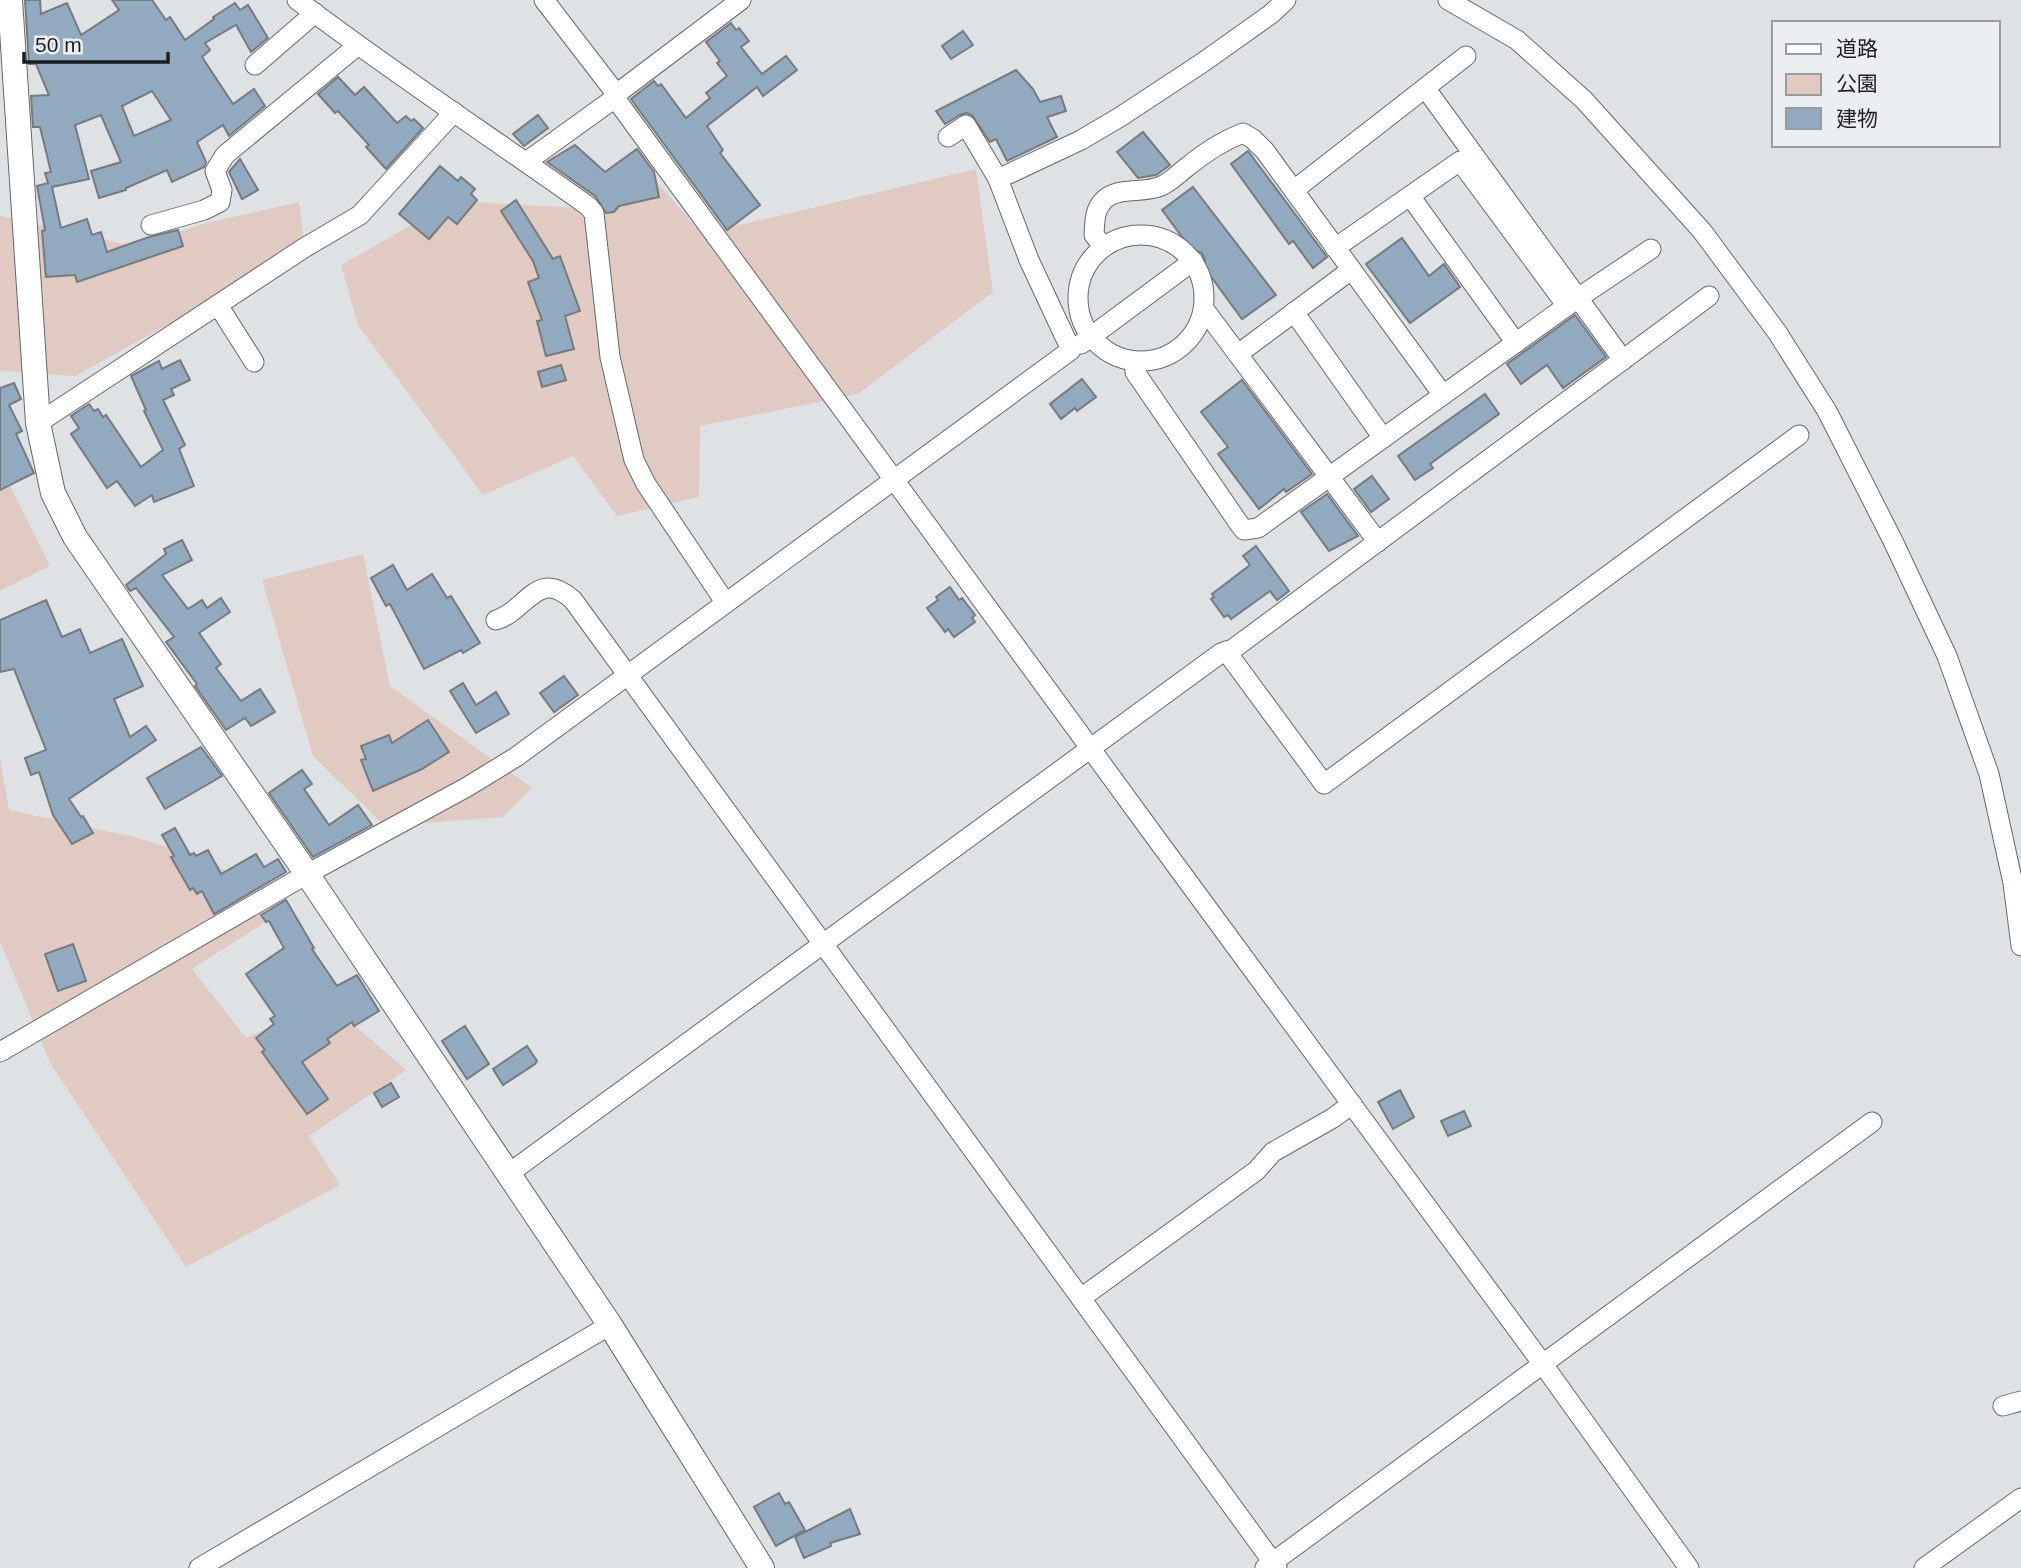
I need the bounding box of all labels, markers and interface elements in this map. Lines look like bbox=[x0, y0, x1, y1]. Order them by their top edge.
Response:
scale bar bbox=[24, 21, 168, 65]
legend bbox=[1772, 21, 2000, 147]
text: 50 m bbox=[35, 33, 82, 56]
text: 道路 bbox=[1836, 37, 1878, 60]
text: 公園 bbox=[1836, 72, 1878, 95]
text: 建物 bbox=[1836, 107, 1878, 130]

